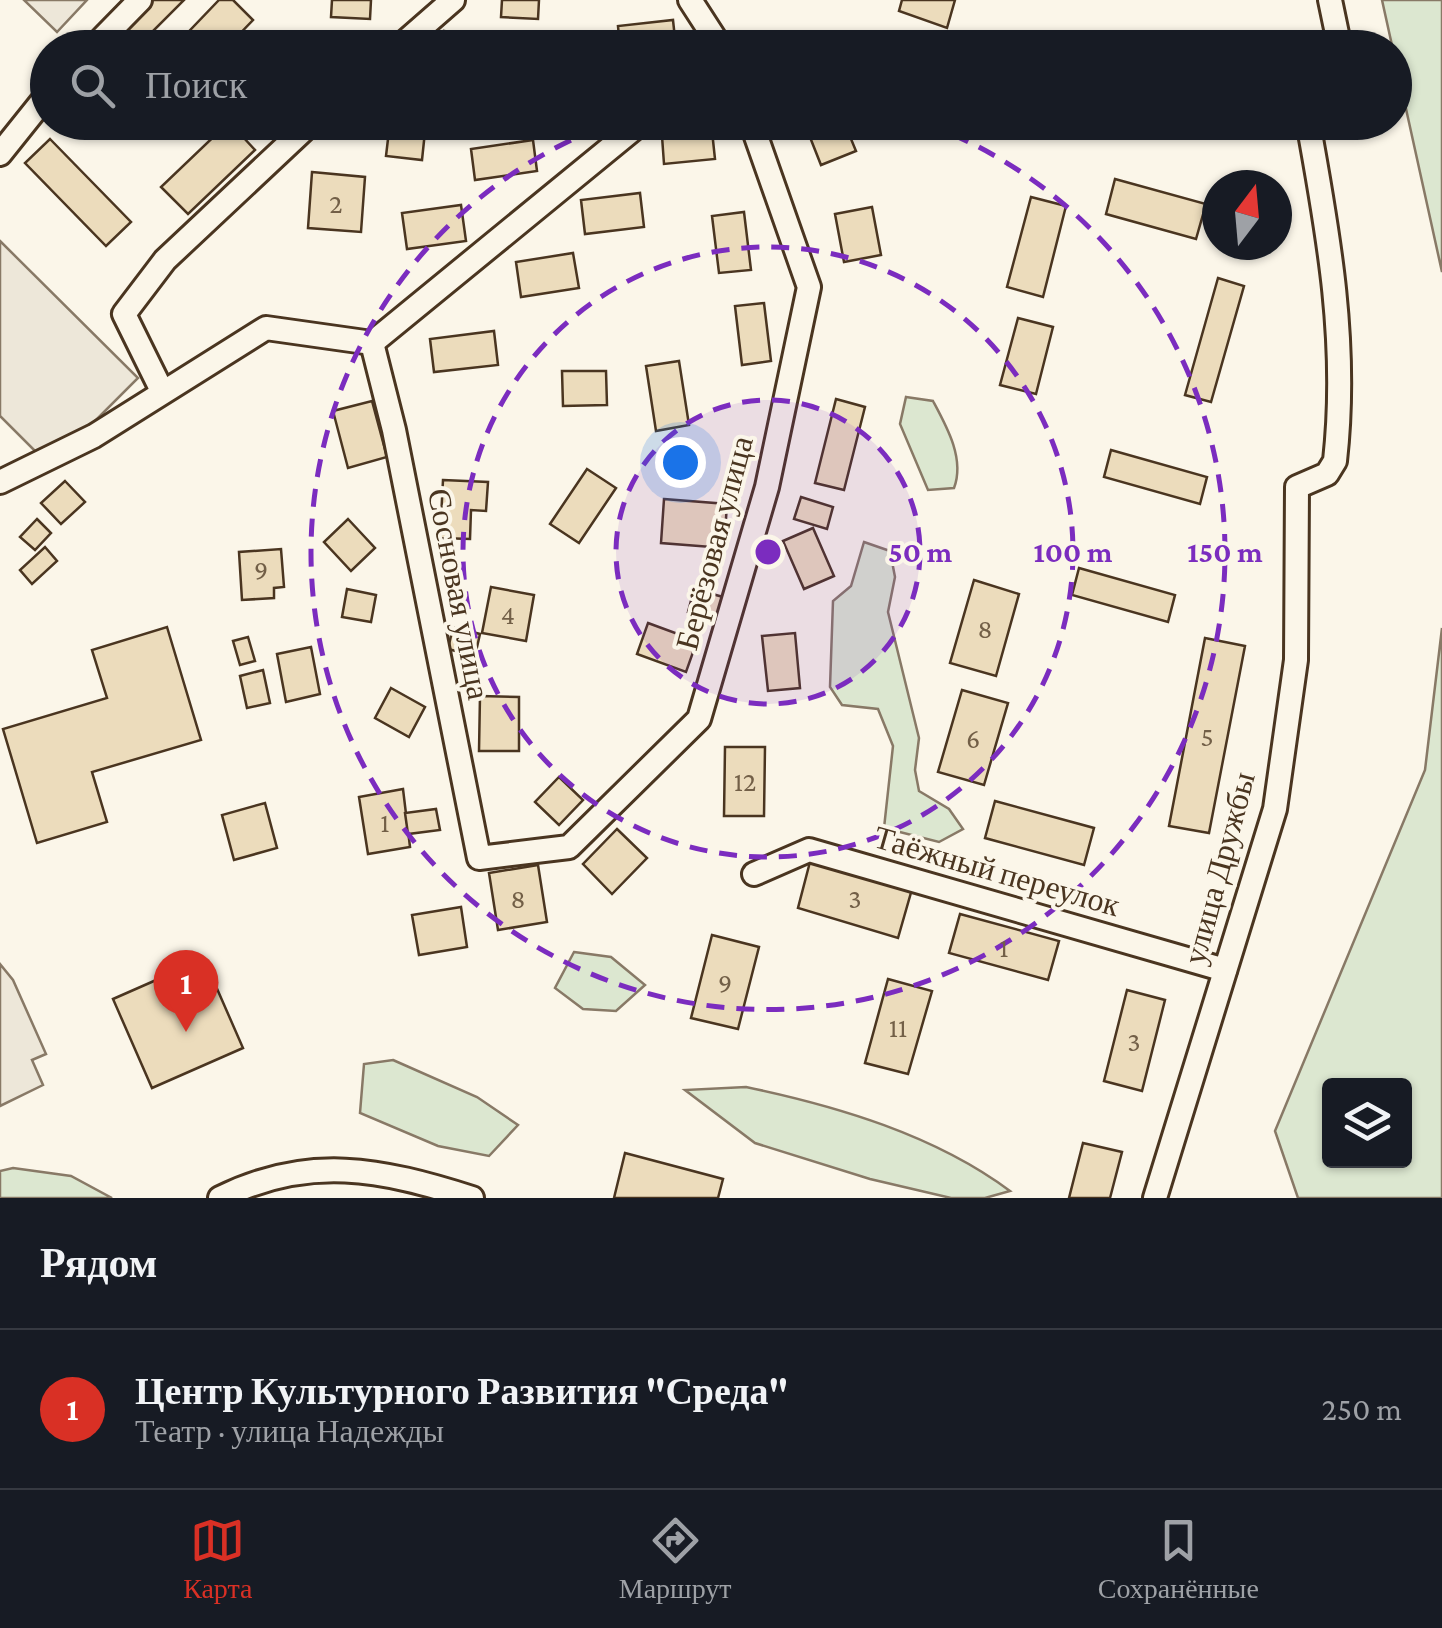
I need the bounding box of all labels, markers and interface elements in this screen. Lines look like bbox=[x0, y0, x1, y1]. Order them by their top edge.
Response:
search box bbox=[30, 30, 1412, 140]
icon: search bbox=[65, 58, 120, 113]
text: Поиск bbox=[145, 64, 247, 106]
north arrow bbox=[1202, 170, 1292, 260]
house number: 2 bbox=[329, 188, 343, 219]
street label: Берёзовая улица bbox=[668, 432, 760, 654]
your location bbox=[655, 437, 706, 488]
street label: Сосновая улица bbox=[421, 485, 497, 703]
centre of rings bbox=[750, 534, 786, 570]
text: 50 m bbox=[888, 535, 953, 568]
text: 100 m bbox=[1034, 535, 1113, 568]
text: 150 m bbox=[1187, 535, 1263, 568]
house number: 9 bbox=[254, 554, 268, 585]
house number: 4 bbox=[501, 599, 515, 630]
house number: 8 bbox=[977, 613, 993, 644]
house number: 5 bbox=[1200, 721, 1214, 752]
house number: 6 bbox=[966, 723, 980, 754]
house number: 12 bbox=[734, 766, 756, 797]
street label: улица Дружбы bbox=[1176, 768, 1262, 968]
house number: 1 bbox=[380, 807, 390, 838]
street label: Таёжный переулок bbox=[870, 819, 1124, 923]
house number: 8 bbox=[510, 883, 526, 914]
house number: 3 bbox=[848, 883, 862, 914]
house number: 1 bbox=[999, 932, 1009, 963]
pin: 1 bbox=[154, 950, 218, 1032]
house number: 9 bbox=[718, 967, 732, 998]
house number: 11 bbox=[889, 1012, 907, 1043]
house number: 3 bbox=[1127, 1026, 1141, 1057]
map controls bbox=[1322, 1078, 1412, 1168]
button: layers bbox=[1322, 1078, 1412, 1168]
text: Рядом bbox=[40, 1239, 157, 1286]
text: Центр Культурного Развития "Среда" bbox=[135, 1370, 788, 1412]
text: 1 bbox=[67, 1391, 78, 1427]
text: 250 m bbox=[1322, 1391, 1402, 1427]
text: Театр · улица Надежды bbox=[135, 1413, 444, 1449]
tab: Карта bbox=[183, 1513, 253, 1605]
tab: Маршрут bbox=[619, 1513, 732, 1605]
tab: Сохранённые bbox=[1098, 1513, 1259, 1605]

